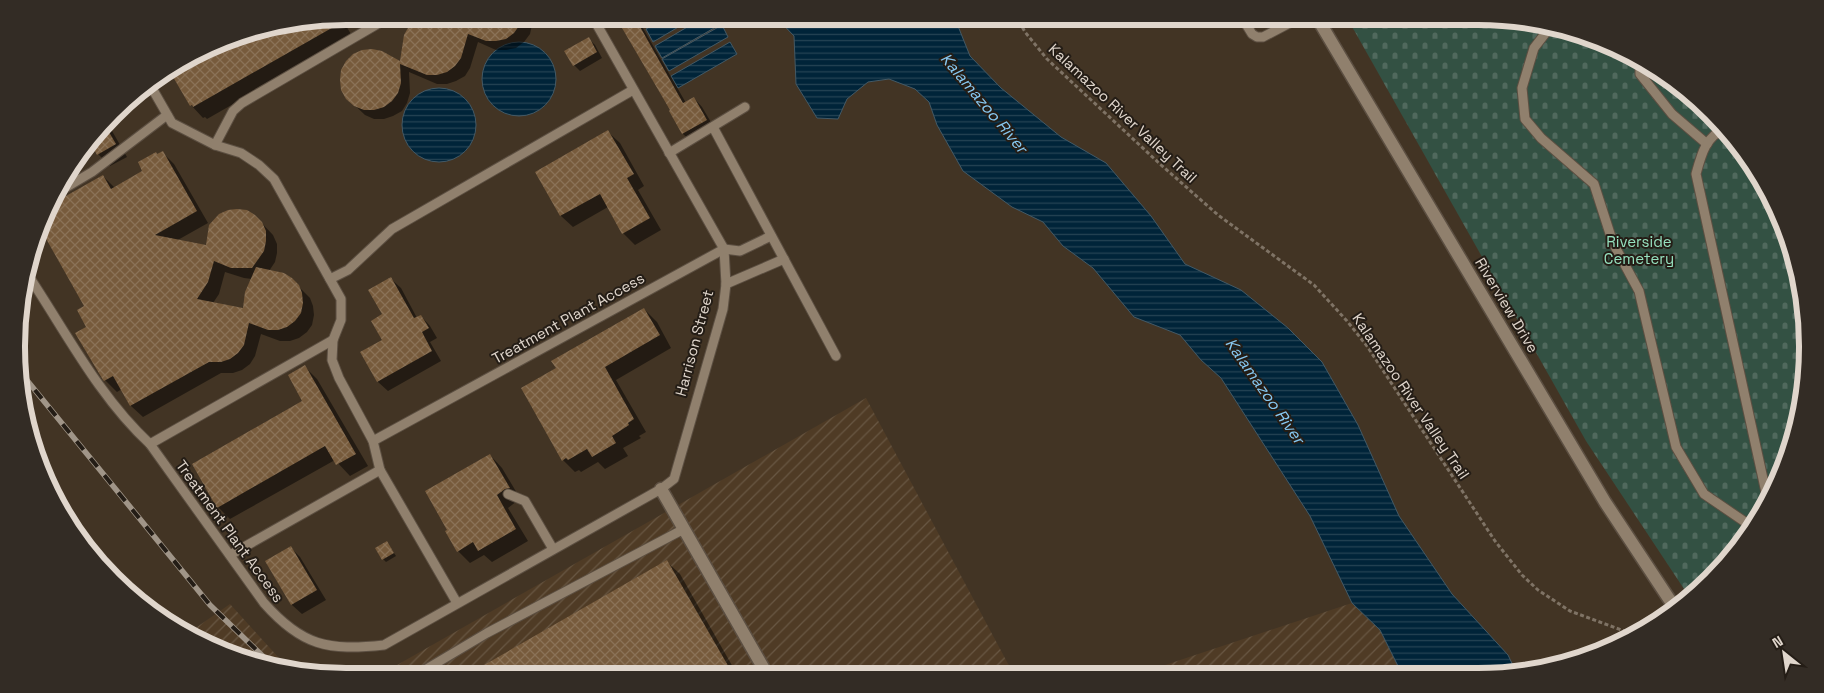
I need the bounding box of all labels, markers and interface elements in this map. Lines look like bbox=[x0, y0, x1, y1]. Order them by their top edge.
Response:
street label: Kalamazoo River Valley Trail bbox=[1045, 39, 1201, 187]
water label: Kalamazoo River bbox=[936, 48, 1033, 159]
park label: Riverside Cemetery bbox=[1604, 232, 1674, 268]
street label: Riverview Drive bbox=[1471, 254, 1543, 356]
street label: Treatment Plant Access bbox=[488, 268, 648, 368]
street label: Harrison Street bbox=[671, 288, 717, 398]
street label: Kalamazoo River Valley Trail bbox=[1348, 309, 1474, 483]
water label: Kalamazoo River bbox=[1221, 334, 1311, 450]
street label: Treatment Plant Access bbox=[172, 456, 288, 606]
north arrow bbox=[1759, 628, 1809, 678]
text: N bbox=[1769, 632, 1786, 652]

